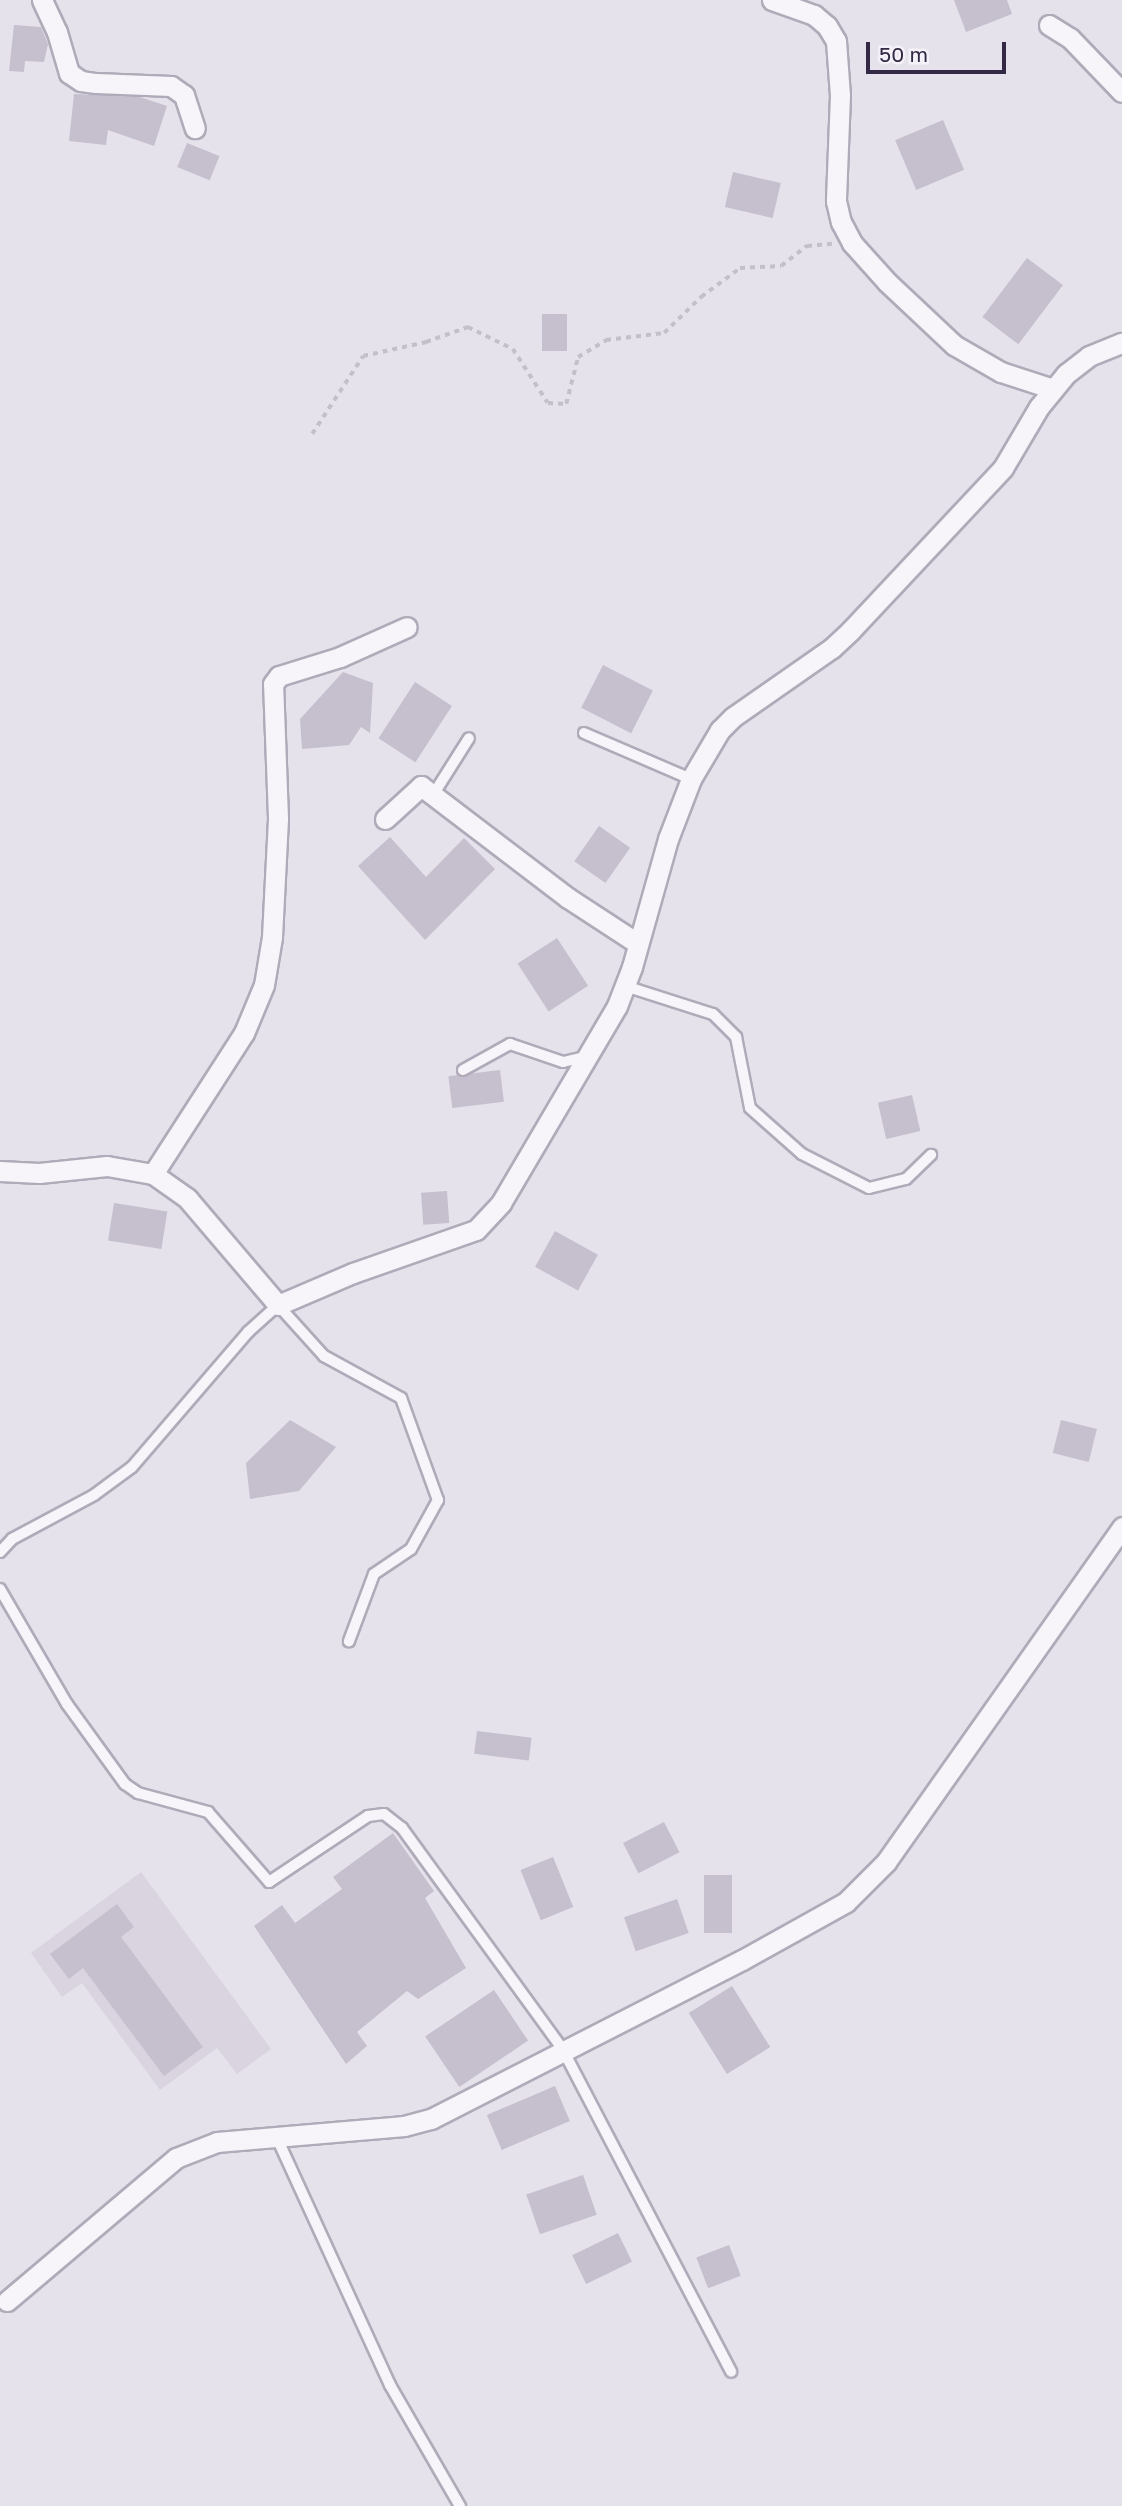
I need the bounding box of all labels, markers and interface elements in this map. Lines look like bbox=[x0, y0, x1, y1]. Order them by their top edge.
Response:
scale bar bbox=[870, 28, 1010, 72]
text: 50 m bbox=[879, 41, 928, 67]

